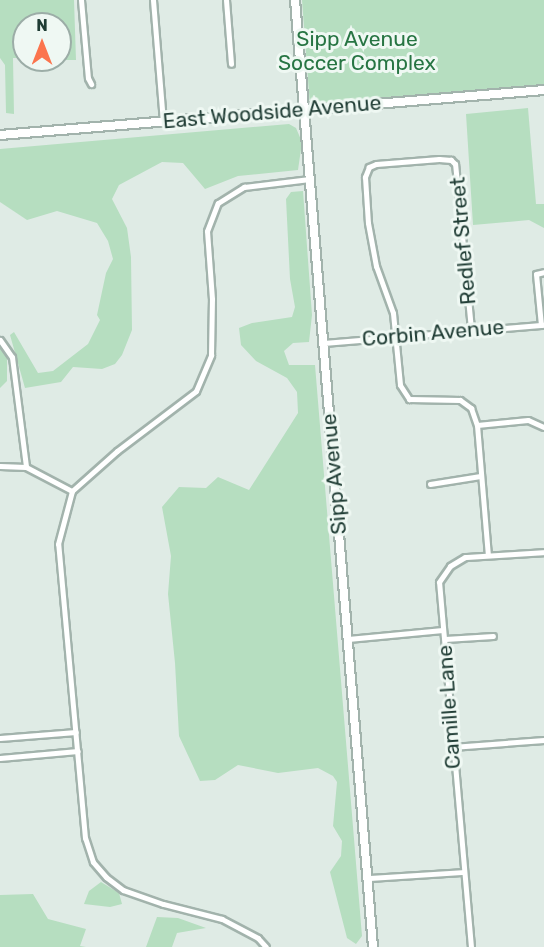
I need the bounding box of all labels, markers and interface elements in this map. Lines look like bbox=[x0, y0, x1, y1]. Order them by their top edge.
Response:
north arrow bbox=[12, 12, 72, 72]
text: N bbox=[36, 16, 48, 35]
park label: Sipp Avenue Soccer Complex bbox=[278, 26, 436, 76]
street label: East Woodside Avenue bbox=[161, 90, 383, 134]
street label: Redlef Street bbox=[445, 176, 481, 306]
street label: Corbin Avenue bbox=[361, 314, 505, 352]
street label: Sipp Avenue bbox=[316, 412, 352, 536]
street label: Camille Lane bbox=[432, 644, 466, 770]

